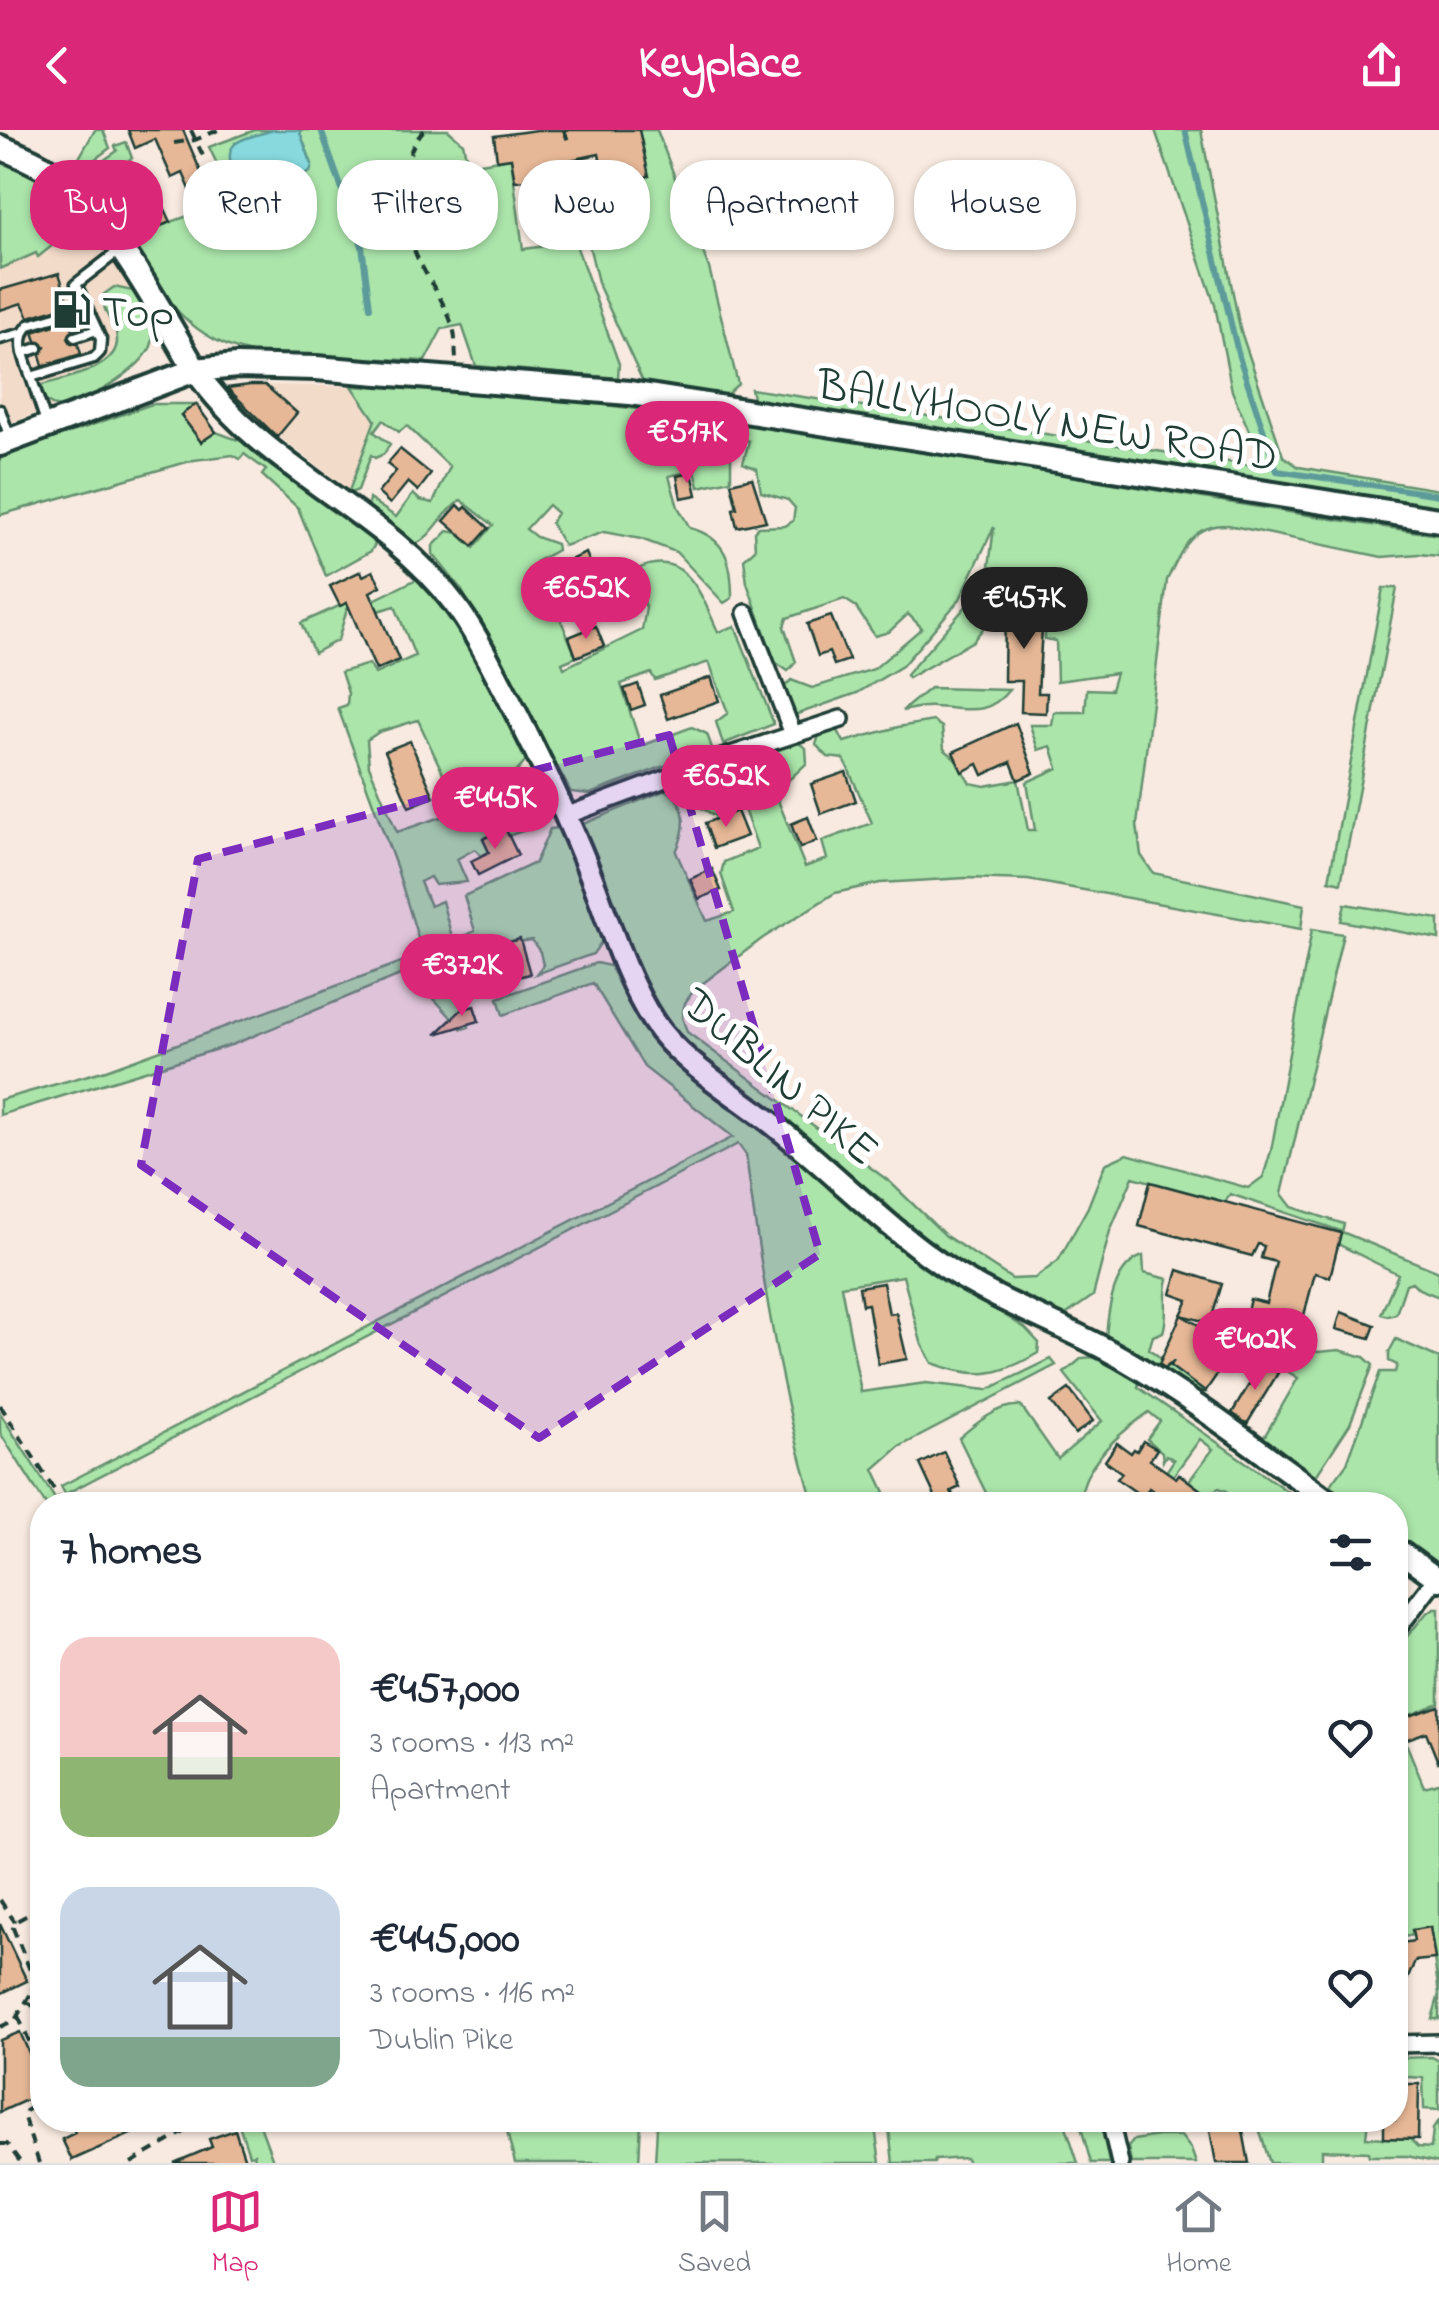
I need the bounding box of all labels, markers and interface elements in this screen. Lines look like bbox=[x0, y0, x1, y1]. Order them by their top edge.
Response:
text: Keyplace bbox=[638, 32, 801, 98]
icon: back bbox=[30, 38, 85, 93]
icon: share bbox=[1354, 38, 1409, 93]
chip: Buy bbox=[30, 160, 163, 250]
chip: Rent bbox=[183, 160, 317, 250]
chip: Filters bbox=[337, 160, 498, 250]
chip: New bbox=[518, 160, 650, 250]
chip: Apartment bbox=[670, 160, 894, 250]
chip: House bbox=[914, 160, 1076, 250]
place label: Top bbox=[102, 282, 174, 348]
fuel station icon: Top bbox=[51, 289, 93, 331]
street label: BALLYHOOLY NEW ROAD bbox=[811, 354, 1282, 492]
pin: €517K bbox=[617, 401, 757, 486]
text: €517K bbox=[647, 410, 727, 457]
pin: €652K bbox=[516, 557, 656, 642]
text: €652K bbox=[543, 566, 629, 613]
pin: €457K bbox=[954, 567, 1094, 652]
text: €457K bbox=[983, 576, 1065, 623]
pin: €652K bbox=[656, 745, 796, 830]
text: €652K bbox=[683, 754, 769, 801]
pin: €445K bbox=[425, 767, 565, 852]
text: €445K bbox=[454, 776, 536, 823]
pin: €372K bbox=[392, 934, 532, 1019]
text: €372K bbox=[422, 943, 502, 990]
street label: DUBLIN PIKE bbox=[664, 973, 892, 1184]
pin: €402K bbox=[1185, 1308, 1325, 1393]
text: €402K bbox=[1215, 1317, 1295, 1364]
text: 7 homes bbox=[60, 1522, 202, 1583]
icon: filters bbox=[1323, 1525, 1378, 1580]
text: €457,000 bbox=[370, 1660, 520, 1721]
icon: home bbox=[140, 1677, 260, 1797]
icon: heart bbox=[1323, 1710, 1378, 1765]
text: 3 rooms · 113 m² bbox=[370, 1721, 574, 1768]
text: Apartment bbox=[370, 1768, 511, 1815]
text: €445,000 bbox=[370, 1910, 520, 1971]
icon: home bbox=[140, 1927, 260, 2047]
icon: heart bbox=[1323, 1960, 1378, 2015]
text: 3 rooms · 116 m² bbox=[370, 1971, 575, 2018]
text: Dublin Pike bbox=[370, 2018, 513, 2065]
tab: Map bbox=[208, 2184, 263, 2285]
tab: Saved bbox=[678, 2184, 751, 2285]
tab: Home bbox=[1166, 2184, 1231, 2285]

